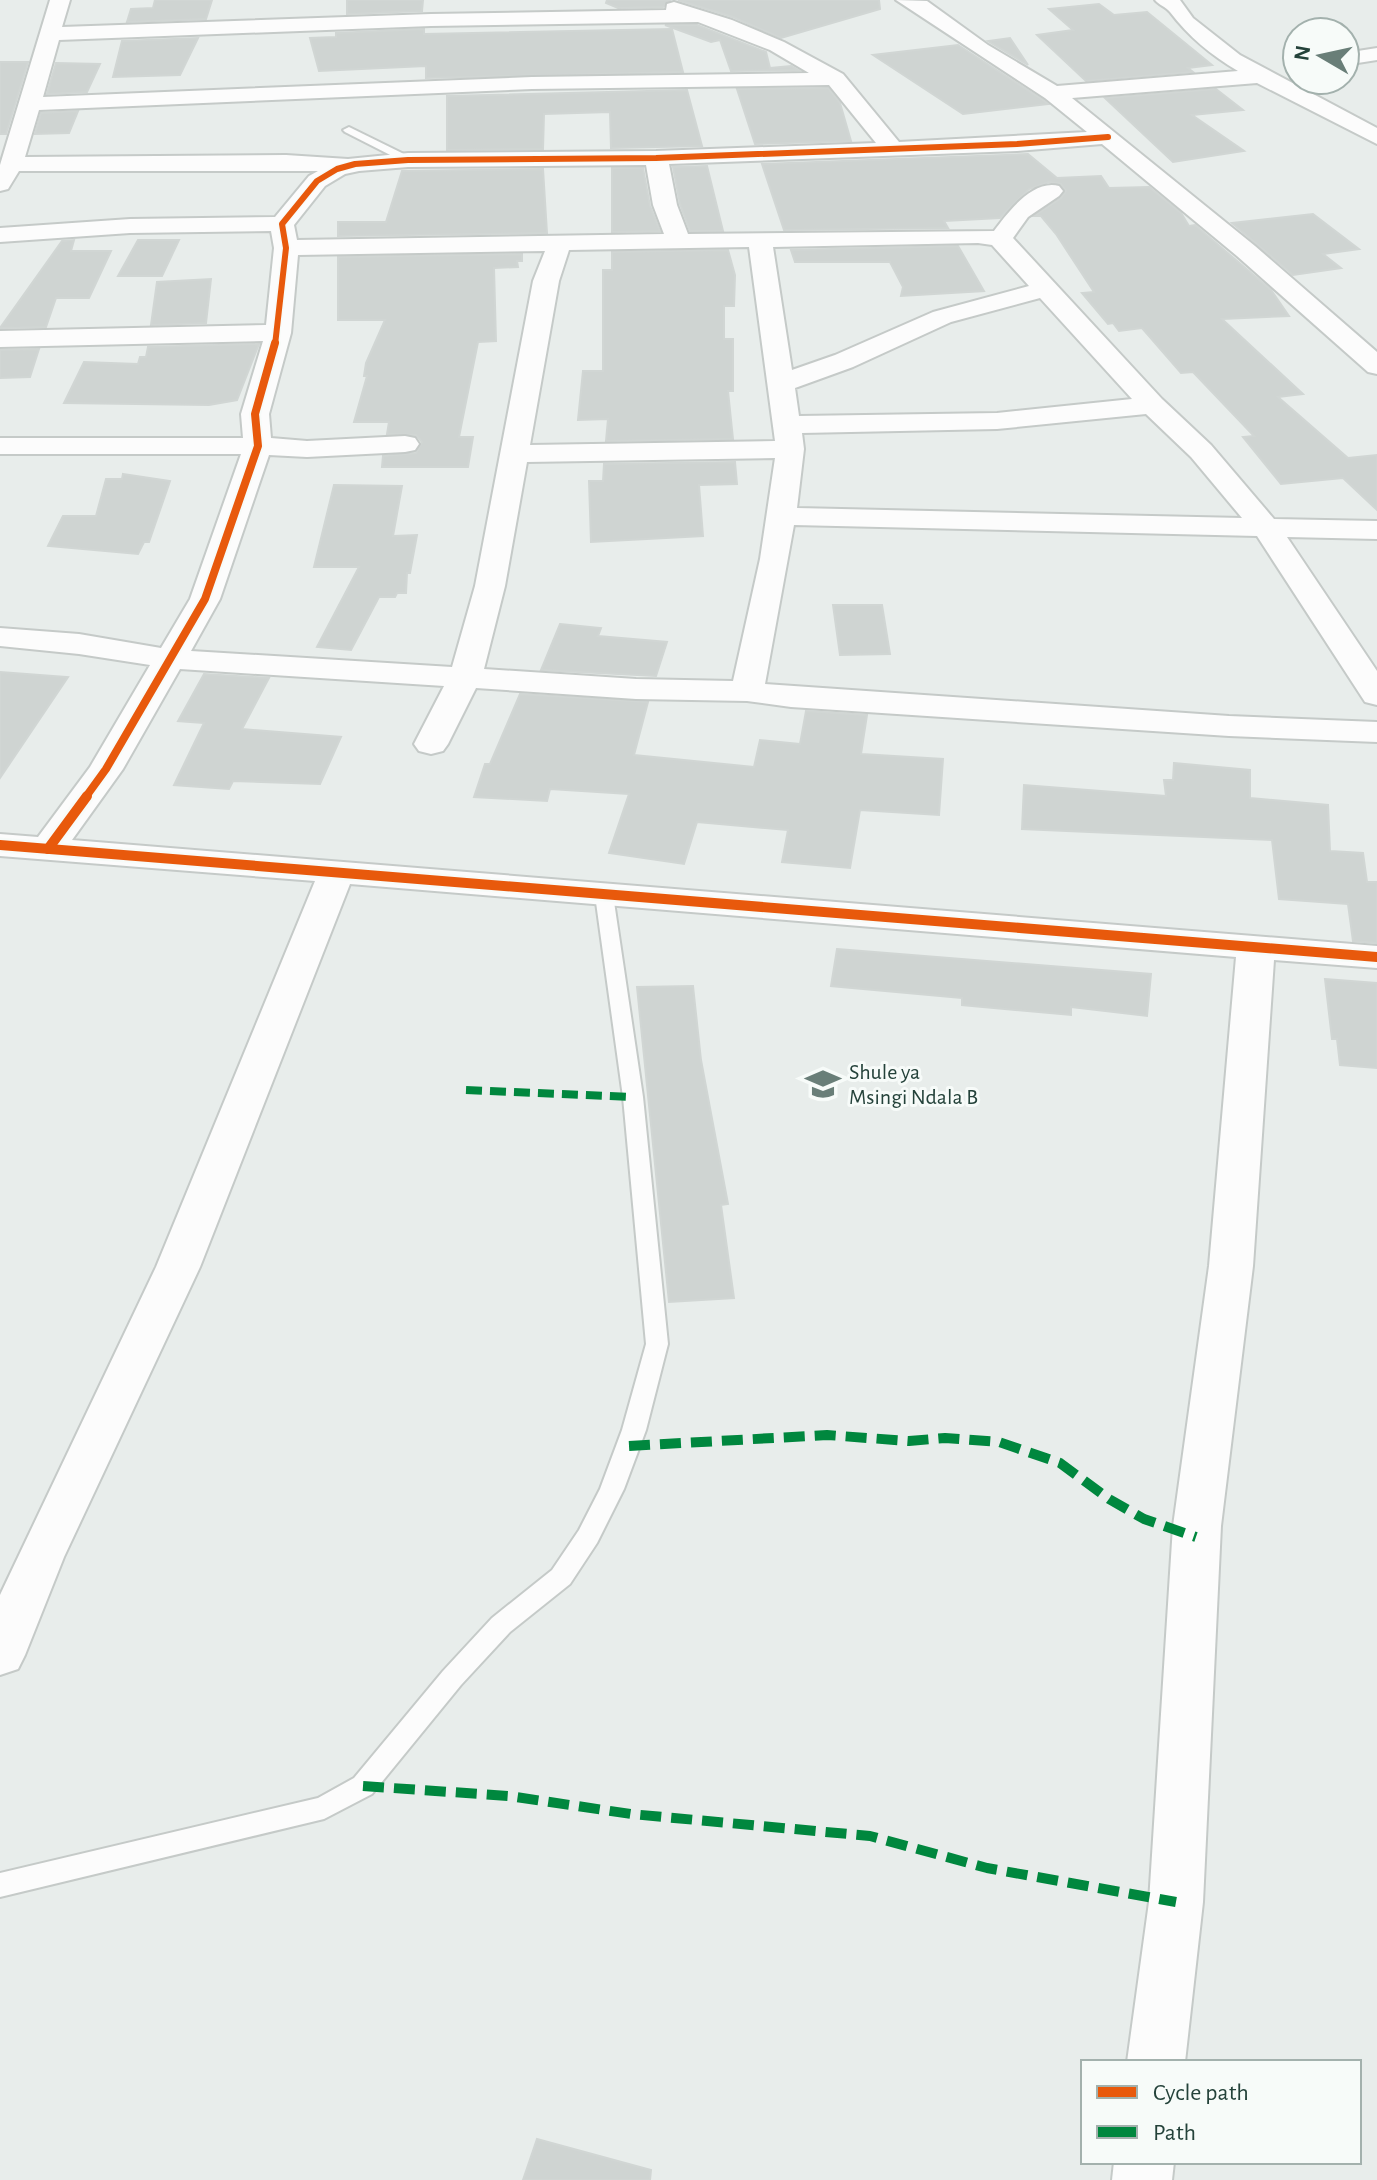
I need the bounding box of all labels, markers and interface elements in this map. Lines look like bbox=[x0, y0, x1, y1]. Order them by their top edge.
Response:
north arrow bbox=[1281, 16, 1361, 96]
text: N bbox=[1290, 44, 1314, 62]
place label: Shule ya Msingi Ndala B bbox=[849, 1061, 978, 1108]
school or university icon: Shule ya Msingi Ndala B bbox=[804, 1065, 842, 1103]
legend bbox=[1081, 2060, 1361, 2164]
text: Cycle path bbox=[1153, 2081, 1249, 2105]
text: Path bbox=[1153, 2121, 1196, 2145]

